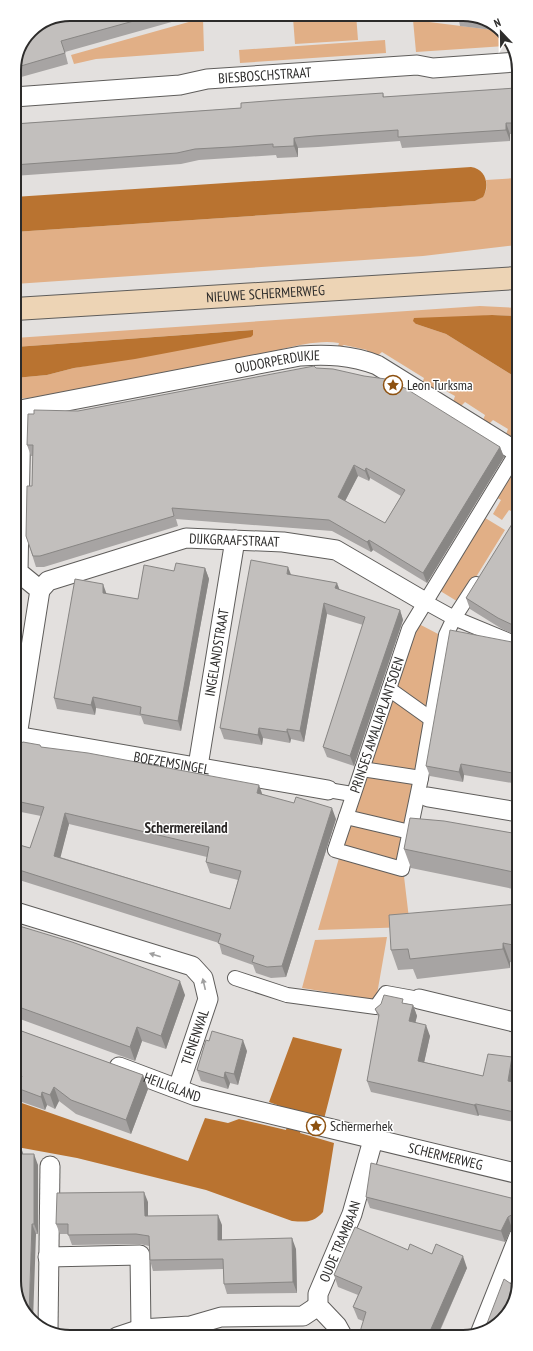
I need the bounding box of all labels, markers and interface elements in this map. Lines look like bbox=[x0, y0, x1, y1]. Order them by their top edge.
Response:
north arrow bbox=[481, 12, 521, 52]
text: N bbox=[492, 15, 503, 30]
street label: BIESBOSCHSTRAAT bbox=[218, 63, 313, 87]
street label: NIEUWE SCHERMERWEG bbox=[206, 281, 325, 306]
street label: OUDORPERDIJKJE bbox=[233, 346, 320, 377]
place icon: Leon Turksma bbox=[382, 374, 404, 396]
place label: Leon Turksma bbox=[407, 376, 473, 394]
street label: DIJKGRAAFSTRAAT bbox=[189, 529, 281, 551]
street label: INGELANDSTRAAT bbox=[201, 607, 233, 698]
street label: PRINSES AMALIAPLANTSOEN bbox=[346, 655, 408, 795]
street label: BOEZEMSINGEL bbox=[132, 748, 211, 778]
district label: Schermereiland bbox=[144, 818, 228, 837]
one-way arrow bbox=[149, 952, 161, 958]
one-way arrow bbox=[201, 978, 207, 991]
street label: TIENENWAL bbox=[177, 1006, 213, 1067]
street label: HEILIGLAND bbox=[141, 1068, 203, 1106]
place icon: Schermerhek bbox=[305, 1115, 327, 1137]
place label: Schermerhek bbox=[330, 1117, 393, 1135]
street label: SCHERMERWEG bbox=[406, 1139, 485, 1174]
street label: OUDE TRAMBAAN bbox=[315, 1199, 364, 1285]

